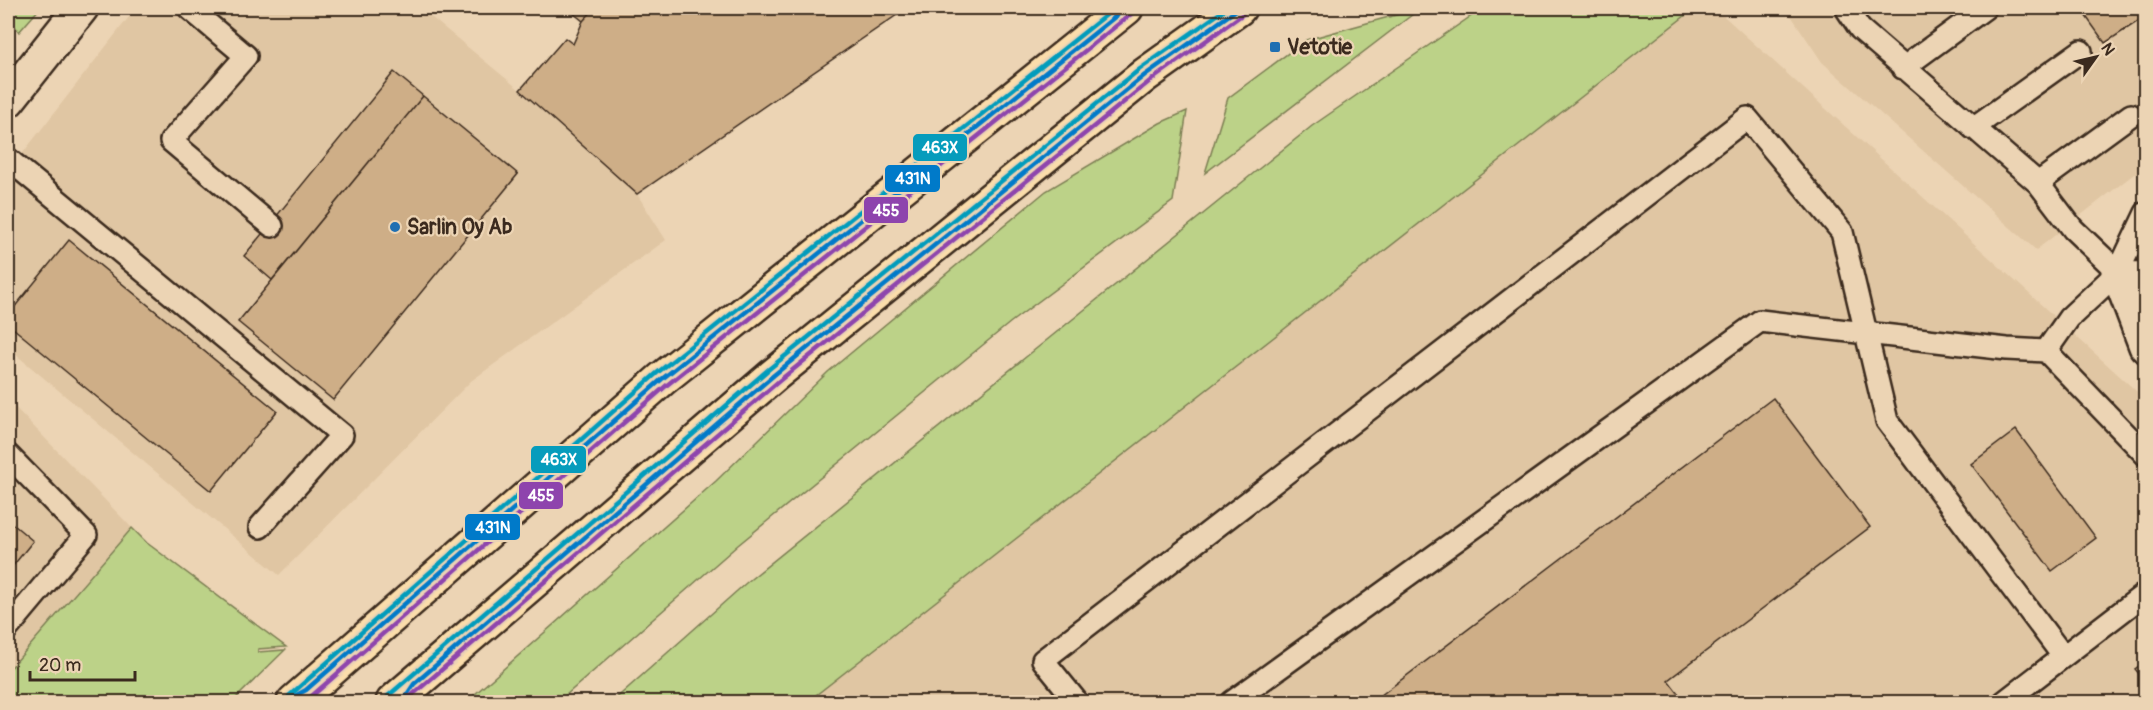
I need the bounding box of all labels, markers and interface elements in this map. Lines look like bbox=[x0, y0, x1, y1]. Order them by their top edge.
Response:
north arrow bbox=[2066, 27, 2126, 87]
place label: Vetotie bbox=[1287, 34, 1353, 61]
text: N bbox=[2096, 39, 2119, 59]
marker: Vetotie bbox=[1268, 40, 1282, 54]
line badge: 463X bbox=[912, 133, 968, 162]
text: 463X bbox=[922, 138, 958, 158]
line badge: 431N bbox=[884, 164, 941, 193]
text: 431N bbox=[895, 169, 931, 189]
line badge: 455 bbox=[863, 196, 909, 224]
text: 455 bbox=[873, 201, 900, 221]
place label: Sarlin Oy Ab bbox=[407, 214, 512, 241]
marker: Sarlin Oy Ab bbox=[388, 220, 402, 234]
line badge: 463X bbox=[530, 445, 587, 474]
text: 463X bbox=[541, 450, 577, 470]
line badge: 455 bbox=[518, 481, 564, 510]
text: 455 bbox=[528, 486, 555, 506]
line badge: 431N bbox=[464, 513, 521, 541]
text: 431N bbox=[475, 518, 511, 538]
scale bar bbox=[30, 644, 135, 682]
text: 20 m bbox=[39, 654, 81, 677]

